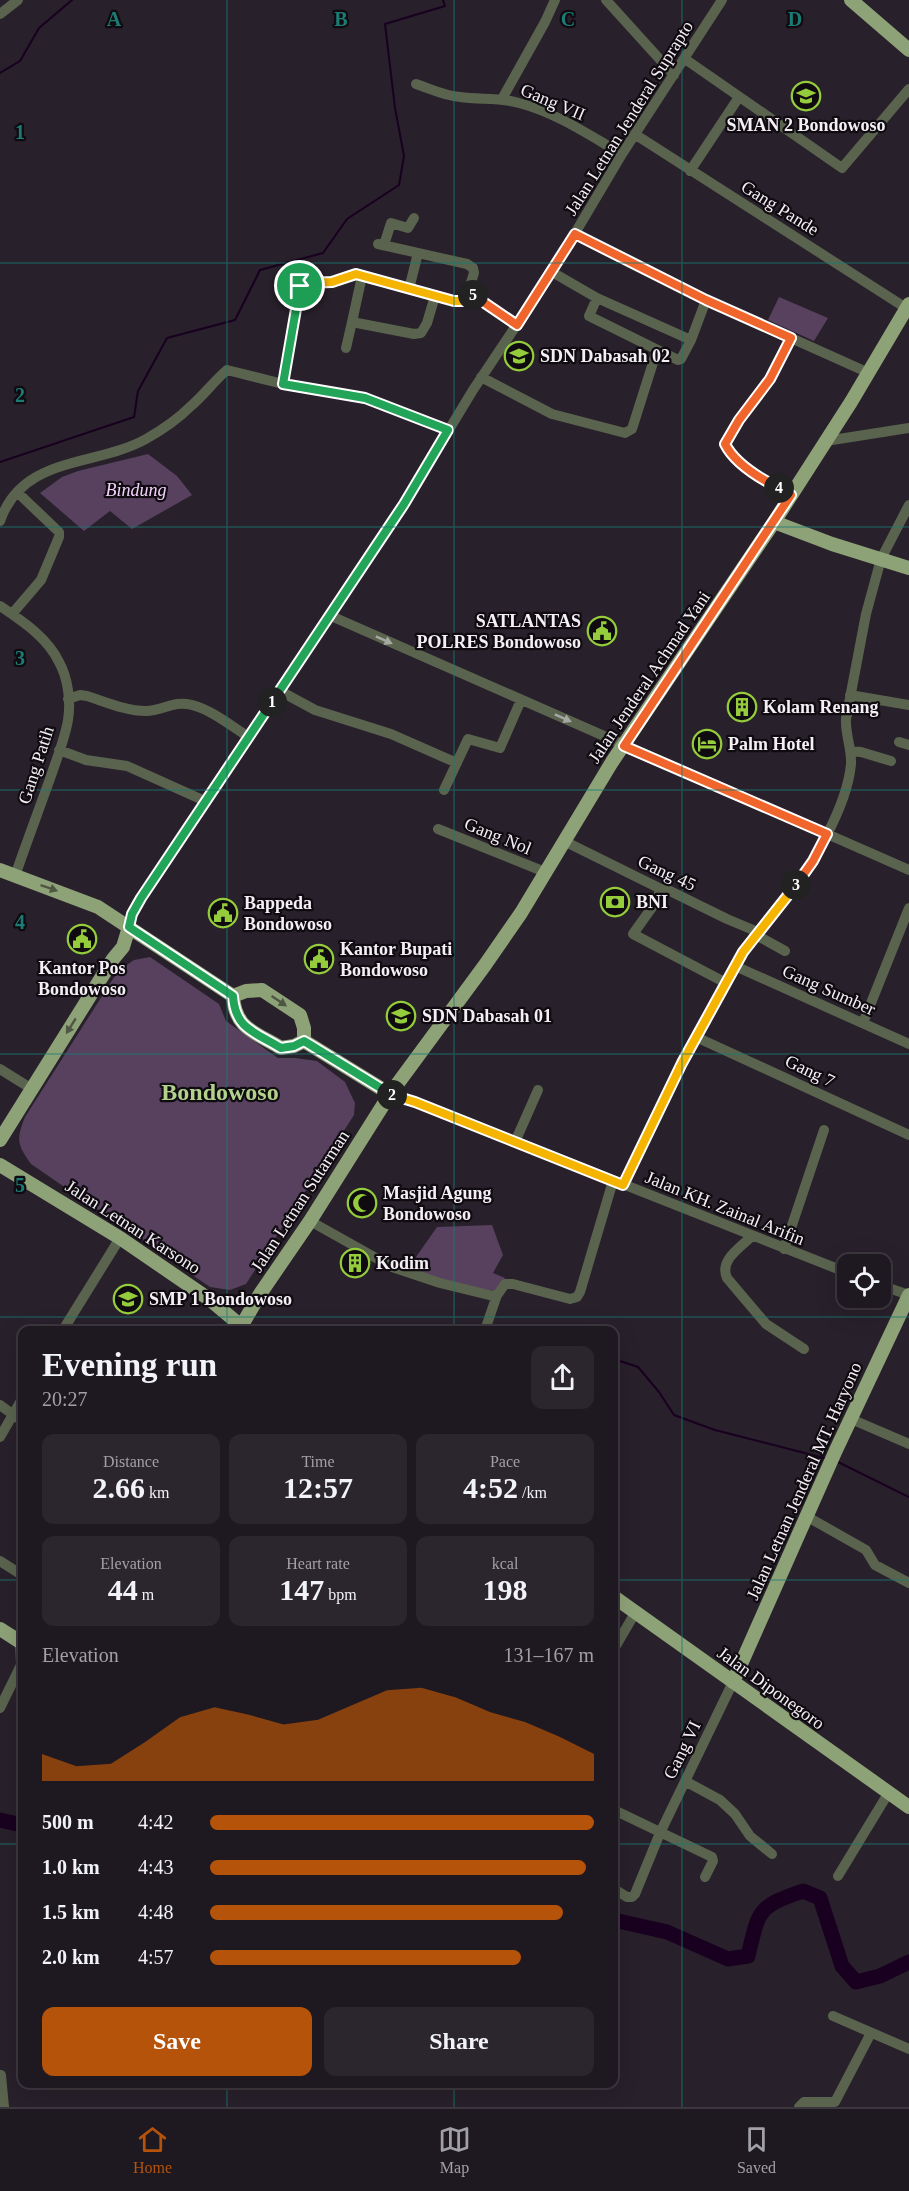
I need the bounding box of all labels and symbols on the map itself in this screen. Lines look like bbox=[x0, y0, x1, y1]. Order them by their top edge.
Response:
text: A bbox=[107, 8, 122, 30]
text: B bbox=[334, 8, 348, 30]
text: C bbox=[561, 8, 575, 30]
text: D bbox=[788, 8, 802, 30]
street label: Jalan Letnan Jenderal Suprapto bbox=[561, 17, 697, 219]
street label: Gang VII bbox=[518, 79, 588, 125]
school or university icon: SMAN 2 Bondowoso bbox=[790, 80, 822, 112]
place label: SMAN 2 Bondowoso bbox=[726, 115, 886, 135]
text: 1 bbox=[15, 121, 25, 143]
street label: Gang Pande bbox=[738, 176, 822, 240]
pin bbox=[274, 260, 325, 311]
pin: 5 bbox=[458, 280, 488, 310]
school or university icon: SDN Dabasah 02 bbox=[503, 340, 535, 372]
place label: SDN Dabasah 02 bbox=[540, 346, 670, 366]
text: 2 bbox=[15, 384, 25, 406]
pin: 4 bbox=[764, 473, 794, 503]
park label: Bindung bbox=[106, 480, 167, 500]
street label: Jalan Jenderal Achmad Yani bbox=[584, 587, 714, 767]
place label: SATLANTAS POLRES Bondowoso bbox=[416, 611, 581, 652]
public building icon: SATLANTAS POLRES Bondowoso bbox=[586, 615, 618, 647]
one-way arrow bbox=[376, 635, 394, 645]
text: 3 bbox=[15, 647, 25, 669]
pin: 1 bbox=[257, 687, 287, 717]
building icon: Kolam Renang bbox=[726, 691, 758, 723]
place label: Kolam Renang bbox=[763, 697, 879, 717]
one-way arrow bbox=[554, 713, 572, 723]
street label: Gang Patih bbox=[14, 724, 58, 806]
hotel icon: Palm Hotel bbox=[691, 728, 723, 760]
place label: Palm Hotel bbox=[728, 734, 814, 754]
street label: Gang Nol bbox=[462, 814, 534, 858]
street label: Gang 45 bbox=[635, 851, 699, 895]
pin: 3 bbox=[781, 870, 811, 900]
one-way arrow bbox=[40, 883, 58, 893]
bank icon: BNI bbox=[599, 886, 631, 918]
place label: BNI bbox=[636, 892, 668, 912]
place label: Bappeda Bondowoso bbox=[244, 893, 332, 934]
public building icon: Bappeda Bondowoso bbox=[207, 897, 239, 929]
text: 4 bbox=[15, 911, 25, 933]
public building icon: Kantor Pos Bondowoso bbox=[66, 923, 98, 955]
place label: Kantor Bupati Bondowoso bbox=[340, 939, 452, 980]
public building icon: Kantor Bupati Bondowoso bbox=[303, 943, 335, 975]
place label: Kantor Pos Bondowoso bbox=[38, 958, 126, 999]
street label: Gang Sumber bbox=[779, 961, 879, 1019]
one-way arrow bbox=[271, 996, 288, 1007]
school or university icon: SDN Dabasah 01 bbox=[385, 1000, 417, 1032]
place label: SDN Dabasah 01 bbox=[422, 1006, 552, 1026]
one-way arrow bbox=[65, 1018, 76, 1035]
street label: Gang 7 bbox=[782, 1051, 838, 1091]
district label: Bondowoso bbox=[161, 1079, 279, 1105]
pin: 2 bbox=[377, 1080, 407, 1110]
street label: Jalan Letnan Sutarman bbox=[247, 1126, 353, 1276]
street label: Jalan KH. Zainal Arifin bbox=[642, 1167, 808, 1249]
text: 5 bbox=[15, 1174, 25, 1196]
street label: Jalan Letnan Karsono bbox=[62, 1176, 204, 1278]
place label: Masjid Agung Bondowoso bbox=[383, 1183, 492, 1224]
mosque icon: Masjid Agung Bondowoso bbox=[346, 1187, 378, 1219]
building icon: Kodim bbox=[339, 1247, 371, 1279]
place label: Kodim bbox=[376, 1253, 429, 1273]
school or university icon: SMP 1 Bondowoso bbox=[112, 1283, 144, 1315]
place label: SMP 1 Bondowoso bbox=[149, 1289, 292, 1309]
street label: Jalan Letnan Jenderal MT. Haryono bbox=[742, 1359, 866, 1603]
street label: Jalan Diponegoro bbox=[714, 1642, 828, 1734]
street label: Gang VI bbox=[659, 1718, 705, 1782]

